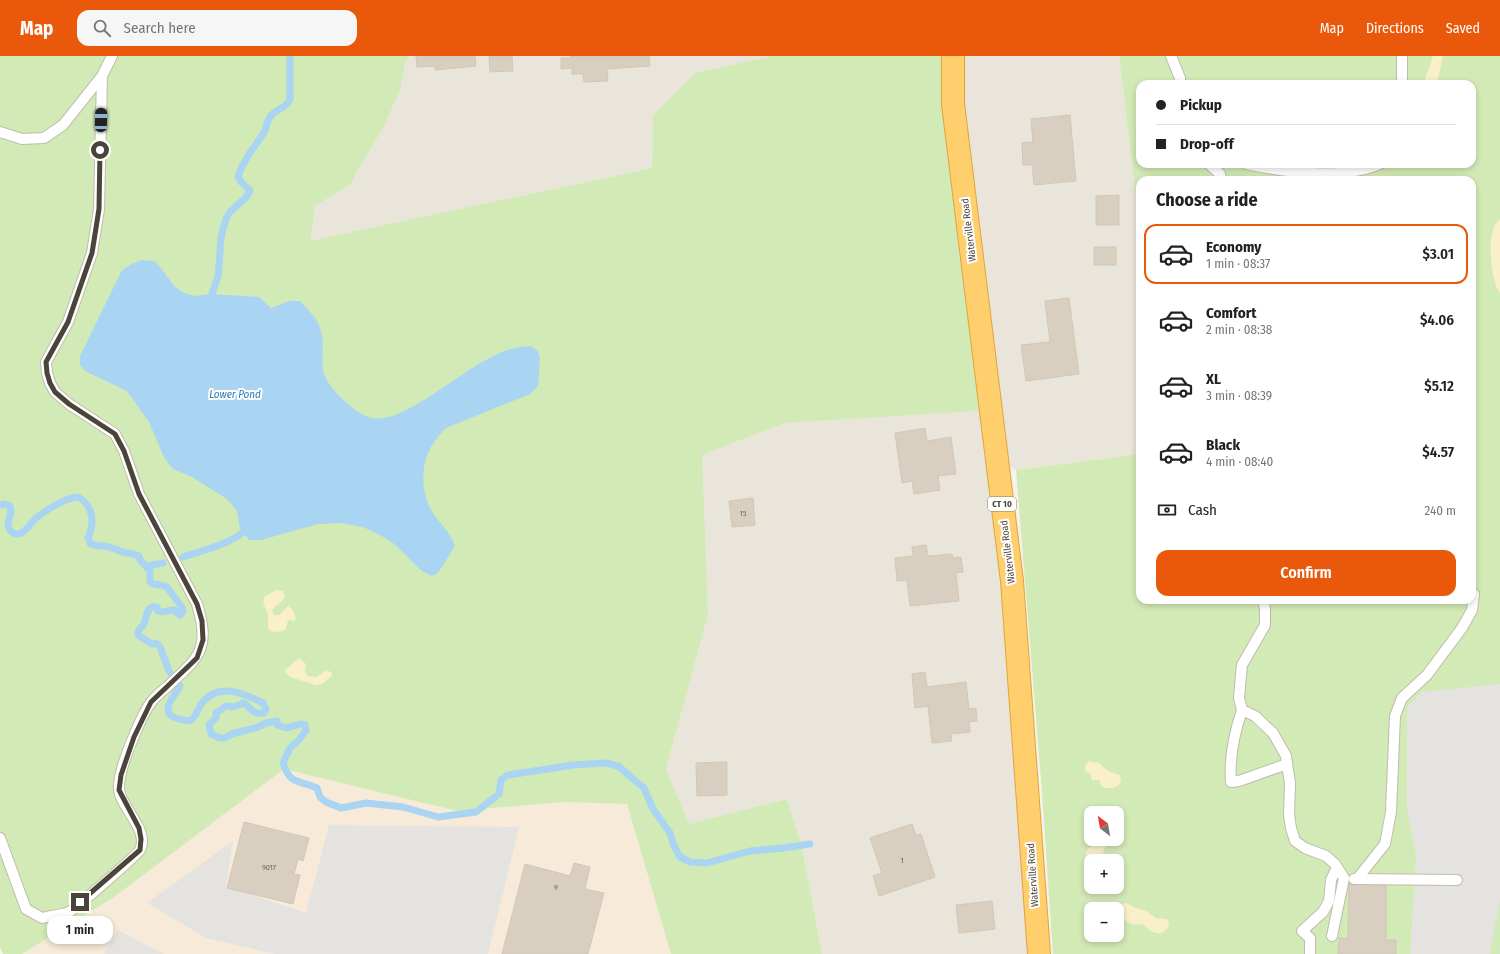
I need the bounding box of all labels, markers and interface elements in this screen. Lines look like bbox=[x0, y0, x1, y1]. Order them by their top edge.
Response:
search box bbox=[77, 10, 357, 46]
text: Map bbox=[20, 17, 53, 40]
icon: search bbox=[91, 17, 113, 39]
text: Search here bbox=[123, 19, 196, 37]
text: Map bbox=[1320, 20, 1344, 37]
text: Directions bbox=[1366, 20, 1424, 37]
text: Saved bbox=[1446, 20, 1480, 37]
text: Pickup bbox=[1180, 96, 1222, 114]
car bbox=[95, 108, 107, 132]
text: Drop-off bbox=[1180, 135, 1234, 153]
route start bbox=[91, 141, 109, 159]
text: Choose a ride bbox=[1156, 189, 1258, 211]
street label: Waterville Road bbox=[959, 198, 979, 262]
icon: car bbox=[1158, 236, 1194, 272]
text: Economy bbox=[1206, 238, 1261, 256]
text: $3.01 bbox=[1422, 245, 1454, 263]
text: 1 min · 08:37 bbox=[1206, 256, 1270, 271]
icon: car bbox=[1158, 302, 1194, 338]
text: Comfort bbox=[1206, 304, 1257, 322]
text: $4.06 bbox=[1420, 311, 1454, 329]
text: 2 min · 08:38 bbox=[1206, 322, 1272, 337]
icon: car bbox=[1158, 368, 1194, 404]
text: XL bbox=[1206, 370, 1221, 388]
text: $5.12 bbox=[1424, 377, 1454, 395]
water label: Lower Pond bbox=[209, 388, 261, 401]
text: 3 min · 08:39 bbox=[1206, 388, 1272, 403]
icon: car bbox=[1158, 434, 1194, 470]
text: Black bbox=[1206, 436, 1240, 454]
text: $4.57 bbox=[1422, 443, 1454, 461]
text: 4 min · 08:40 bbox=[1206, 454, 1273, 469]
road number: CT 10 bbox=[988, 497, 1016, 511]
icon: cash bbox=[1156, 499, 1178, 521]
text: Cash bbox=[1188, 501, 1217, 519]
text: 240 m bbox=[1424, 503, 1456, 518]
house number: 15 bbox=[740, 509, 747, 518]
street label: Waterville Road bbox=[998, 520, 1018, 584]
button: Confirm bbox=[1156, 550, 1456, 596]
north arrow bbox=[1084, 806, 1124, 846]
map controls bbox=[1084, 806, 1124, 942]
street label: Waterville Road bbox=[1025, 843, 1041, 907]
button: + bbox=[1084, 854, 1124, 894]
house number: 1 bbox=[900, 856, 904, 865]
house number: 9017 bbox=[262, 863, 277, 872]
house number: 9 bbox=[554, 883, 558, 892]
route end bbox=[71, 893, 89, 911]
button: − bbox=[1084, 902, 1124, 942]
callout: 1 min bbox=[47, 916, 113, 944]
text: 1 min bbox=[66, 922, 94, 937]

